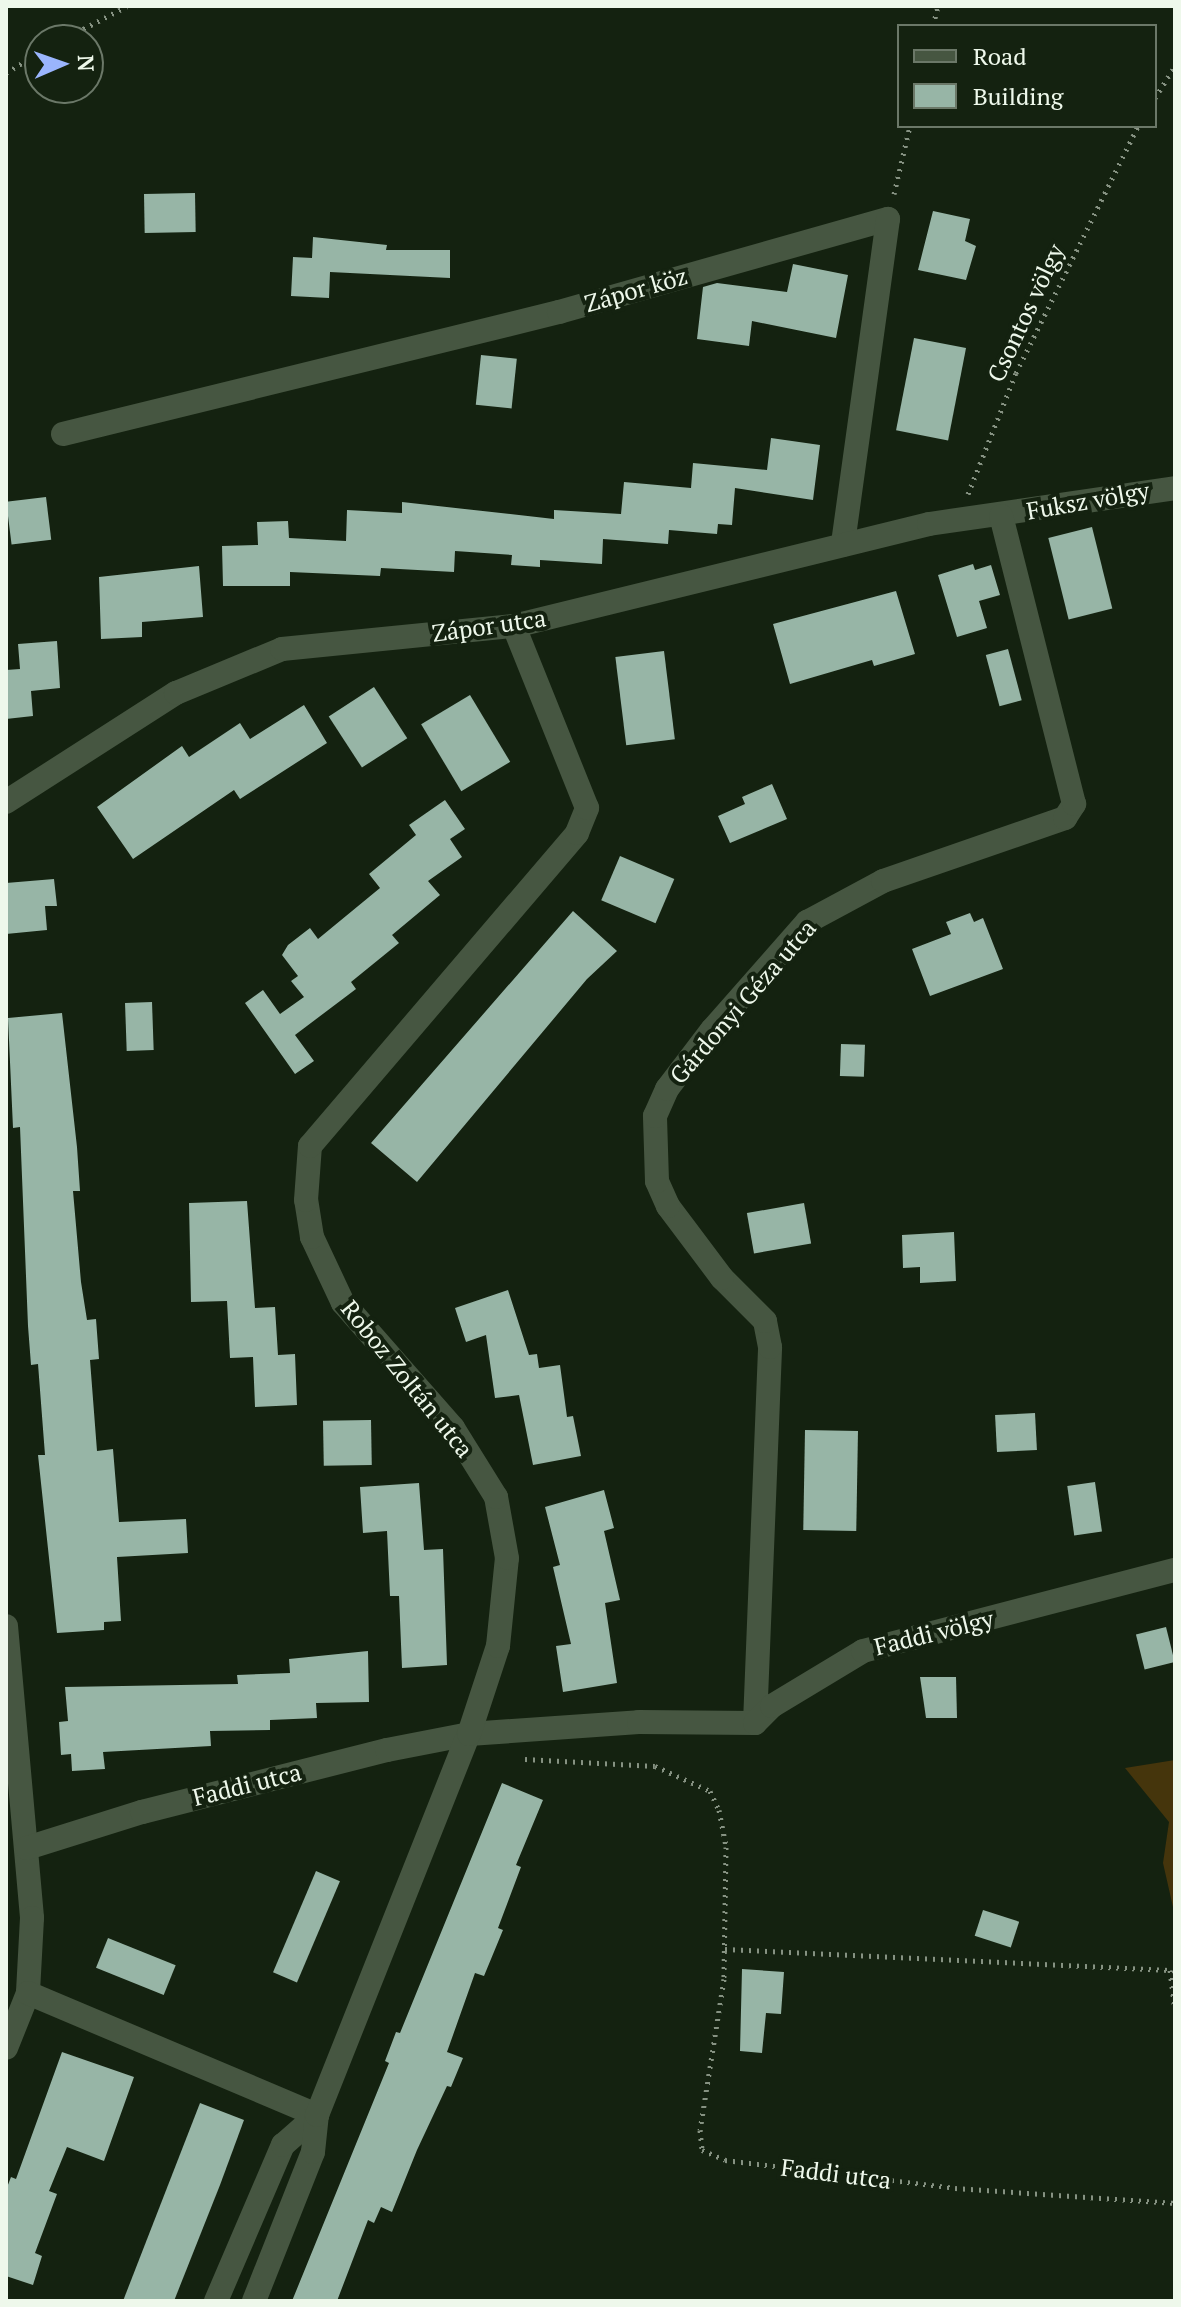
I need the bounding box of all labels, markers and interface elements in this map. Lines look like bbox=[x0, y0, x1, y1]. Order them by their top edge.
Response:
north arrow bbox=[24, 24, 104, 104]
legend bbox=[897, 24, 1157, 128]
text: Road bbox=[973, 40, 1027, 72]
text: N bbox=[72, 54, 101, 72]
text: Building bbox=[973, 80, 1063, 112]
street label: Csontos völgy bbox=[982, 240, 1070, 386]
street label: Zápor köz bbox=[581, 262, 691, 318]
street label: Fuksz völgy bbox=[1024, 476, 1152, 526]
street label: Zápor utca bbox=[430, 604, 548, 648]
street label: Gárdonyi Géza utca bbox=[664, 914, 822, 1090]
street label: Roboz Zoltán utca bbox=[335, 1295, 479, 1463]
street label: Faddi völgy bbox=[871, 1604, 997, 1662]
street label: Faddi utca bbox=[190, 1758, 304, 1812]
street label: Faddi utca bbox=[779, 2153, 893, 2195]

